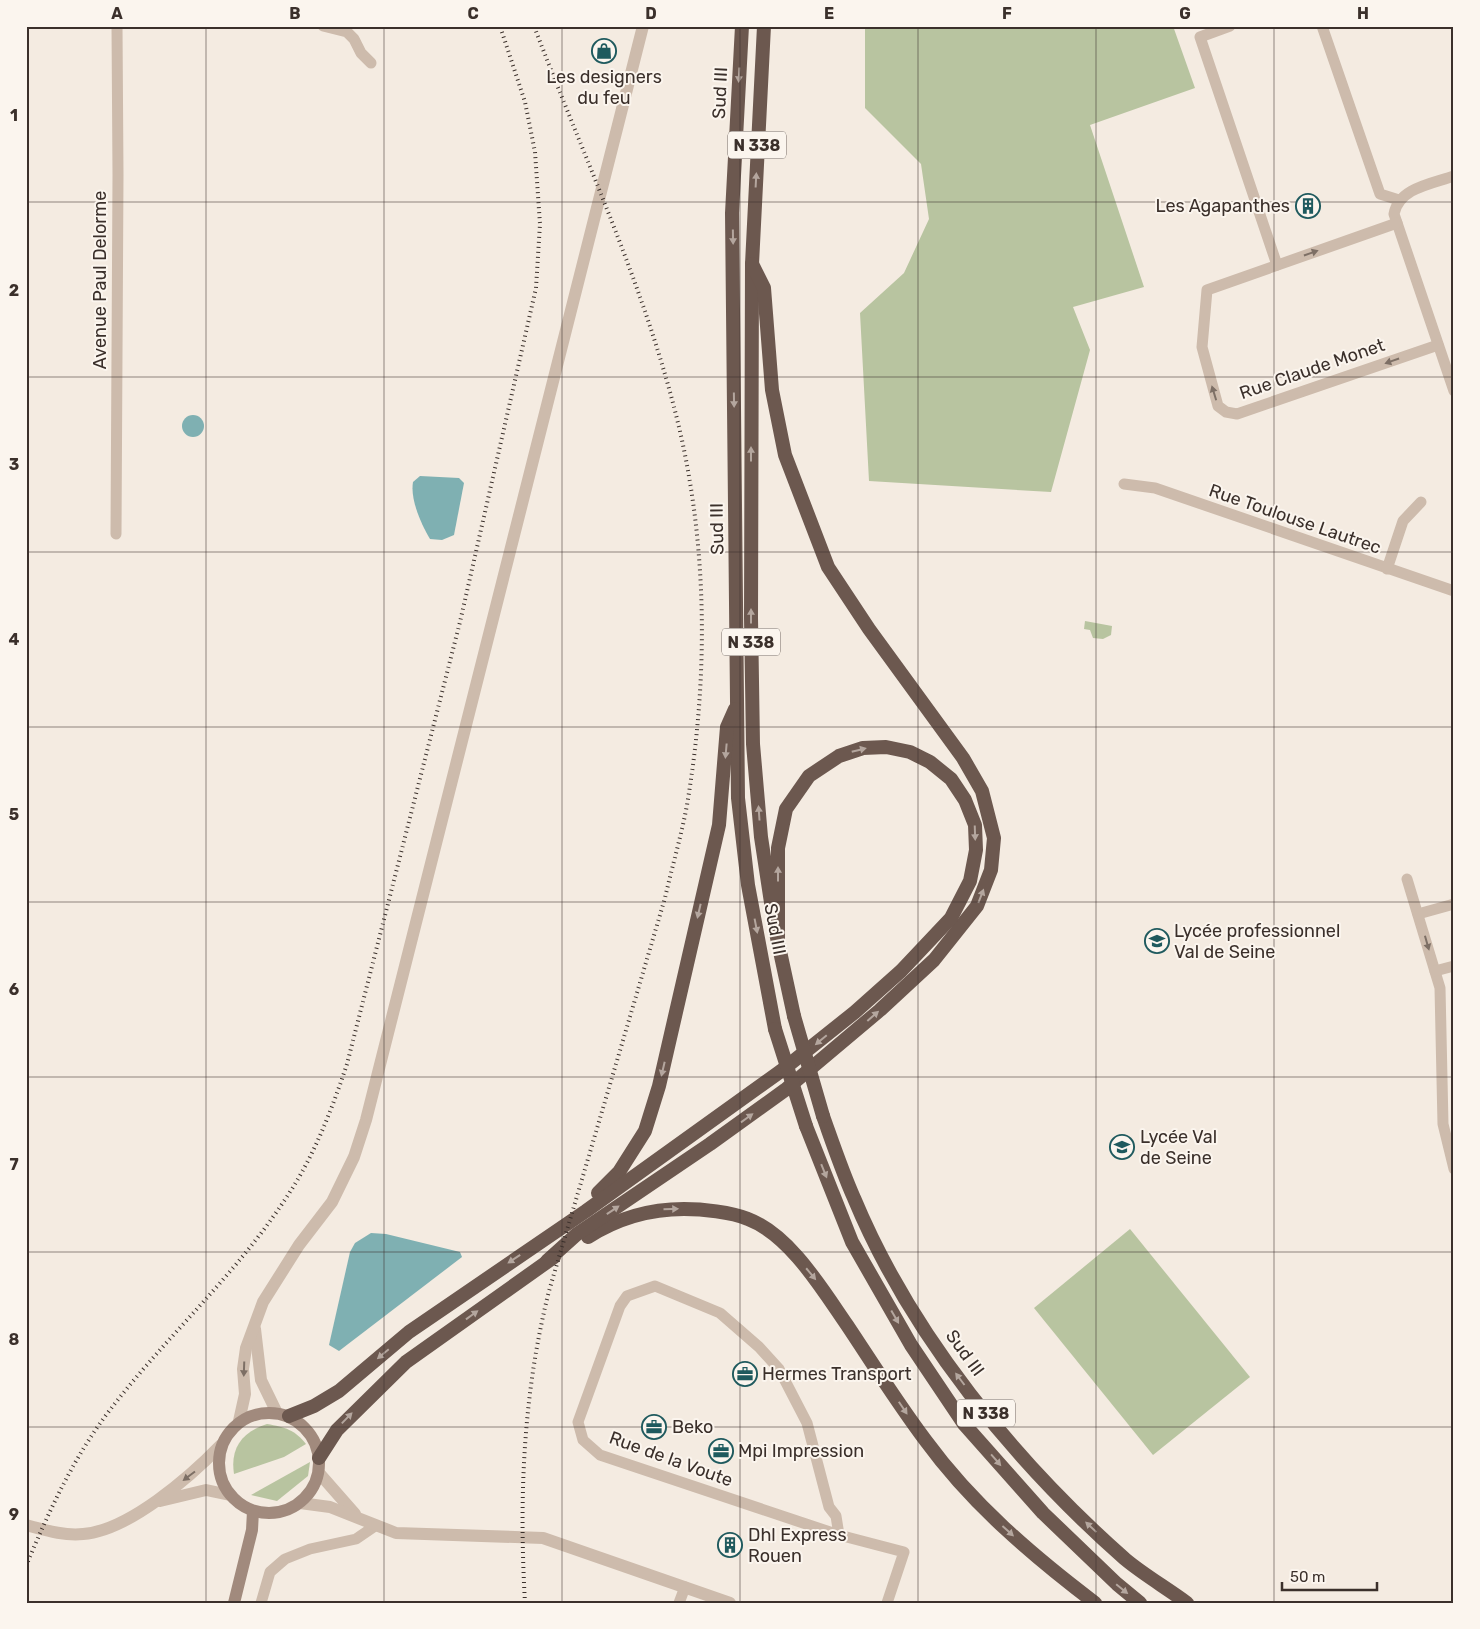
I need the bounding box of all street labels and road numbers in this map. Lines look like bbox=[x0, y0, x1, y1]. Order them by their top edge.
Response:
street label: Sud III bbox=[708, 67, 732, 119]
road number: N 338 bbox=[728, 132, 786, 158]
street label: Avenue Paul Delorme bbox=[89, 191, 111, 369]
street label: Rue Claude Monet bbox=[1237, 334, 1387, 404]
street label: Rue Toulouse Lautrec bbox=[1206, 479, 1384, 559]
street label: Sud III bbox=[706, 503, 728, 555]
road number: N 338 bbox=[722, 628, 780, 656]
street label: Sud III bbox=[759, 901, 791, 957]
street label: Sud III bbox=[941, 1326, 989, 1380]
road number: N 338 bbox=[957, 1400, 1015, 1426]
street label: Rue de la Voute bbox=[606, 1426, 736, 1492]

